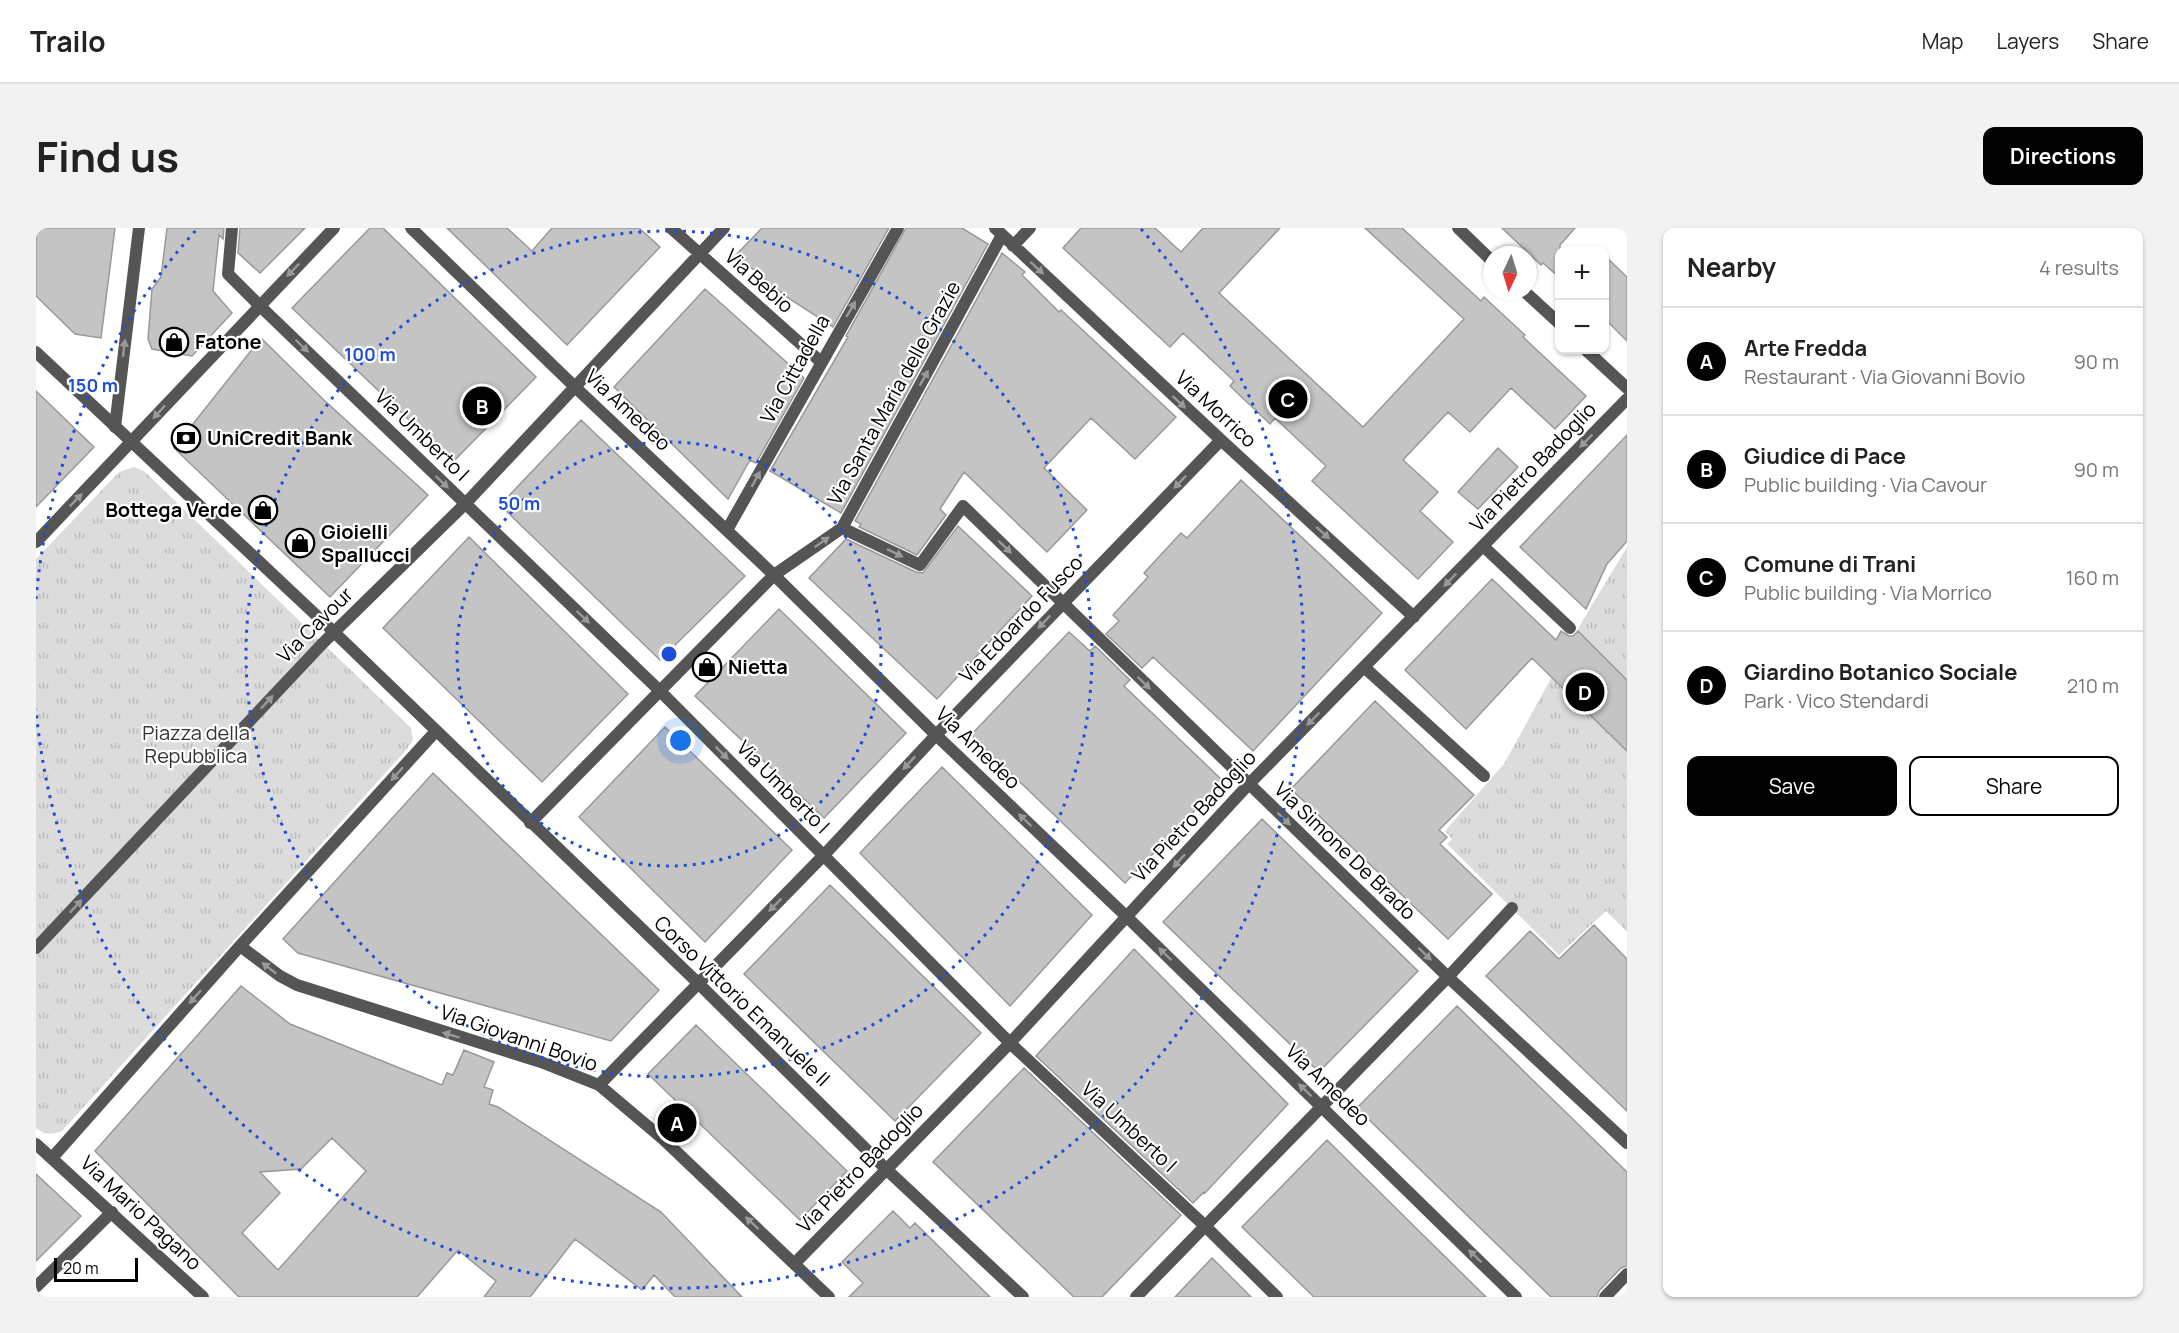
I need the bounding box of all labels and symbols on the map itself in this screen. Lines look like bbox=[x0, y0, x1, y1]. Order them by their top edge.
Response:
street label: Via Bebio bbox=[719, 243, 800, 319]
north arrow bbox=[1483, 246, 1537, 300]
one-way arrow bbox=[1029, 261, 1044, 274]
one-way arrow bbox=[287, 263, 301, 277]
street label: Via Santa Maria delle Grazie bbox=[821, 276, 967, 510]
one-way arrow bbox=[846, 301, 857, 317]
street label: Via Cittadella bbox=[754, 310, 836, 428]
shop icon: Fatone bbox=[158, 326, 190, 358]
place label: Fatone bbox=[195, 328, 261, 355]
one-way arrow bbox=[120, 339, 129, 358]
one-way arrow bbox=[295, 339, 309, 353]
text: 100 m bbox=[344, 342, 396, 366]
street label: Via Amedeo bbox=[580, 363, 677, 456]
street label: Via Morrico bbox=[1170, 364, 1263, 453]
one-way arrow bbox=[919, 369, 929, 386]
text: 150 m bbox=[68, 373, 118, 397]
pin: C bbox=[1268, 376, 1308, 422]
street label: Via Umberto I bbox=[369, 383, 475, 486]
pin: B bbox=[462, 384, 502, 429]
one-way arrow bbox=[1172, 394, 1186, 408]
street label: Via Pietro Badoglio bbox=[1464, 396, 1602, 537]
one-way arrow bbox=[153, 405, 167, 419]
bank icon: UniCredit Bank bbox=[170, 422, 202, 454]
place label: UniCredit Bank bbox=[207, 424, 353, 451]
one-way arrow bbox=[1579, 434, 1593, 449]
one-way arrow bbox=[750, 471, 761, 487]
one-way arrow bbox=[434, 475, 449, 488]
one-way arrow bbox=[1173, 475, 1187, 490]
text: 50 m bbox=[498, 491, 540, 515]
one-way arrow bbox=[69, 493, 83, 507]
shop icon: Bottega Verde bbox=[247, 494, 279, 526]
place label: Bottega Verde bbox=[105, 496, 242, 523]
place label: Gioielli Spallucci bbox=[321, 518, 410, 568]
one-way arrow bbox=[1316, 526, 1330, 540]
shop icon: Gioielli Spallucci bbox=[284, 527, 316, 559]
one-way arrow bbox=[813, 536, 829, 548]
one-way arrow bbox=[997, 540, 1012, 554]
one-way arrow bbox=[886, 548, 903, 558]
street label: Via Edoardo Fusco bbox=[953, 549, 1089, 688]
one-way arrow bbox=[1443, 573, 1457, 587]
street label: Via Cavour bbox=[271, 581, 359, 669]
one-way arrow bbox=[575, 610, 590, 624]
one-way arrow bbox=[1038, 615, 1052, 629]
centre of rings bbox=[659, 644, 679, 664]
shop icon: Nietta bbox=[691, 651, 723, 683]
place label: Nietta bbox=[728, 653, 788, 680]
pin: D bbox=[1566, 670, 1604, 714]
one-way arrow bbox=[1137, 676, 1151, 690]
one-way arrow bbox=[260, 696, 274, 710]
street label: Via Amedeo bbox=[930, 700, 1027, 795]
one-way arrow bbox=[1306, 712, 1320, 726]
park label: Piazza della Repubblica bbox=[142, 719, 250, 769]
your location bbox=[666, 726, 695, 755]
street label: Via Umberto I bbox=[731, 734, 836, 839]
street label: Via Pietro Badoglio bbox=[1126, 744, 1262, 887]
one-way arrow bbox=[715, 746, 729, 760]
one-way arrow bbox=[903, 756, 917, 770]
one-way arrow bbox=[390, 767, 404, 782]
street label: Via Simone De Brado bbox=[1268, 776, 1422, 926]
one-way arrow bbox=[1276, 812, 1290, 826]
one-way arrow bbox=[1018, 813, 1032, 827]
one-way arrow bbox=[1173, 853, 1186, 868]
one-way arrow bbox=[769, 897, 783, 911]
one-way arrow bbox=[69, 898, 83, 913]
street label: Corso Vittorio Emanuele II bbox=[649, 909, 836, 1092]
one-way arrow bbox=[1417, 947, 1431, 961]
one-way arrow bbox=[1159, 948, 1173, 962]
one-way arrow bbox=[261, 962, 276, 974]
one-way arrow bbox=[189, 989, 202, 1004]
street label: Via Giovanni Bovio bbox=[437, 998, 602, 1077]
one-way arrow bbox=[442, 1029, 460, 1039]
street label: Via Amedeo bbox=[1280, 1037, 1377, 1132]
street label: Via Umberto I bbox=[1076, 1075, 1183, 1178]
one-way arrow bbox=[1299, 1084, 1313, 1098]
street label: Via Pietro Badoglio bbox=[791, 1097, 929, 1238]
pin: A bbox=[658, 1100, 696, 1146]
street label: Via Mario Pagano bbox=[75, 1149, 208, 1276]
one-way arrow bbox=[745, 1216, 760, 1230]
one-way arrow bbox=[1467, 1249, 1482, 1263]
scale bar bbox=[54, 1255, 138, 1282]

